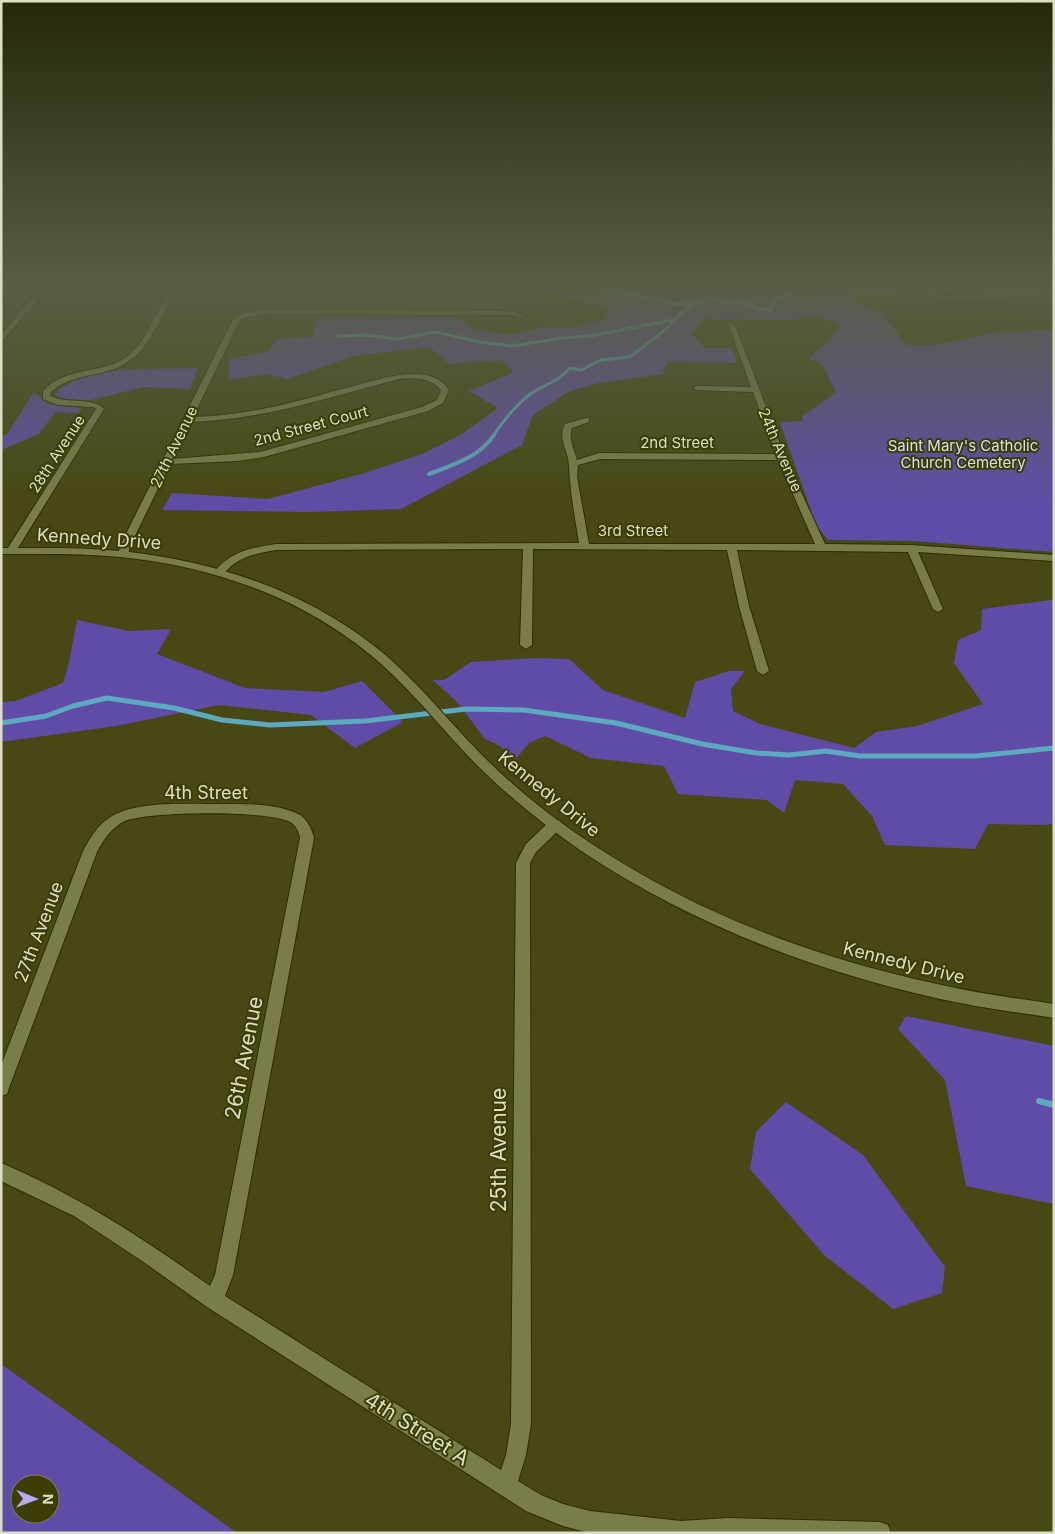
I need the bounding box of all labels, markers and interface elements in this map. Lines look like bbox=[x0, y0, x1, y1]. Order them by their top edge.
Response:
street label: 2nd Street Court bbox=[252, 401, 370, 450]
street label: 27th Avenue bbox=[146, 403, 201, 491]
street label: 24th Avenue bbox=[754, 405, 807, 495]
street label: 28th Avenue bbox=[24, 411, 89, 496]
street label: 2nd Street bbox=[640, 433, 714, 452]
park label: Saint Mary's Catholic Church Cemetery bbox=[888, 436, 1038, 472]
street label: 3rd Street bbox=[598, 521, 668, 540]
street label: Kennedy Drive bbox=[36, 524, 162, 553]
street label: Kennedy Drive bbox=[494, 746, 604, 841]
street label: 4th Street bbox=[164, 782, 248, 803]
street label: 27th Avenue bbox=[10, 879, 67, 985]
street label: Kennedy Drive bbox=[841, 937, 967, 988]
street label: 26th Avenue bbox=[219, 994, 268, 1122]
street label: 25th Avenue bbox=[486, 1088, 511, 1212]
street label: 4th Street A bbox=[360, 1387, 474, 1471]
north arrow bbox=[10, 1474, 60, 1524]
text: N bbox=[40, 1494, 57, 1505]

